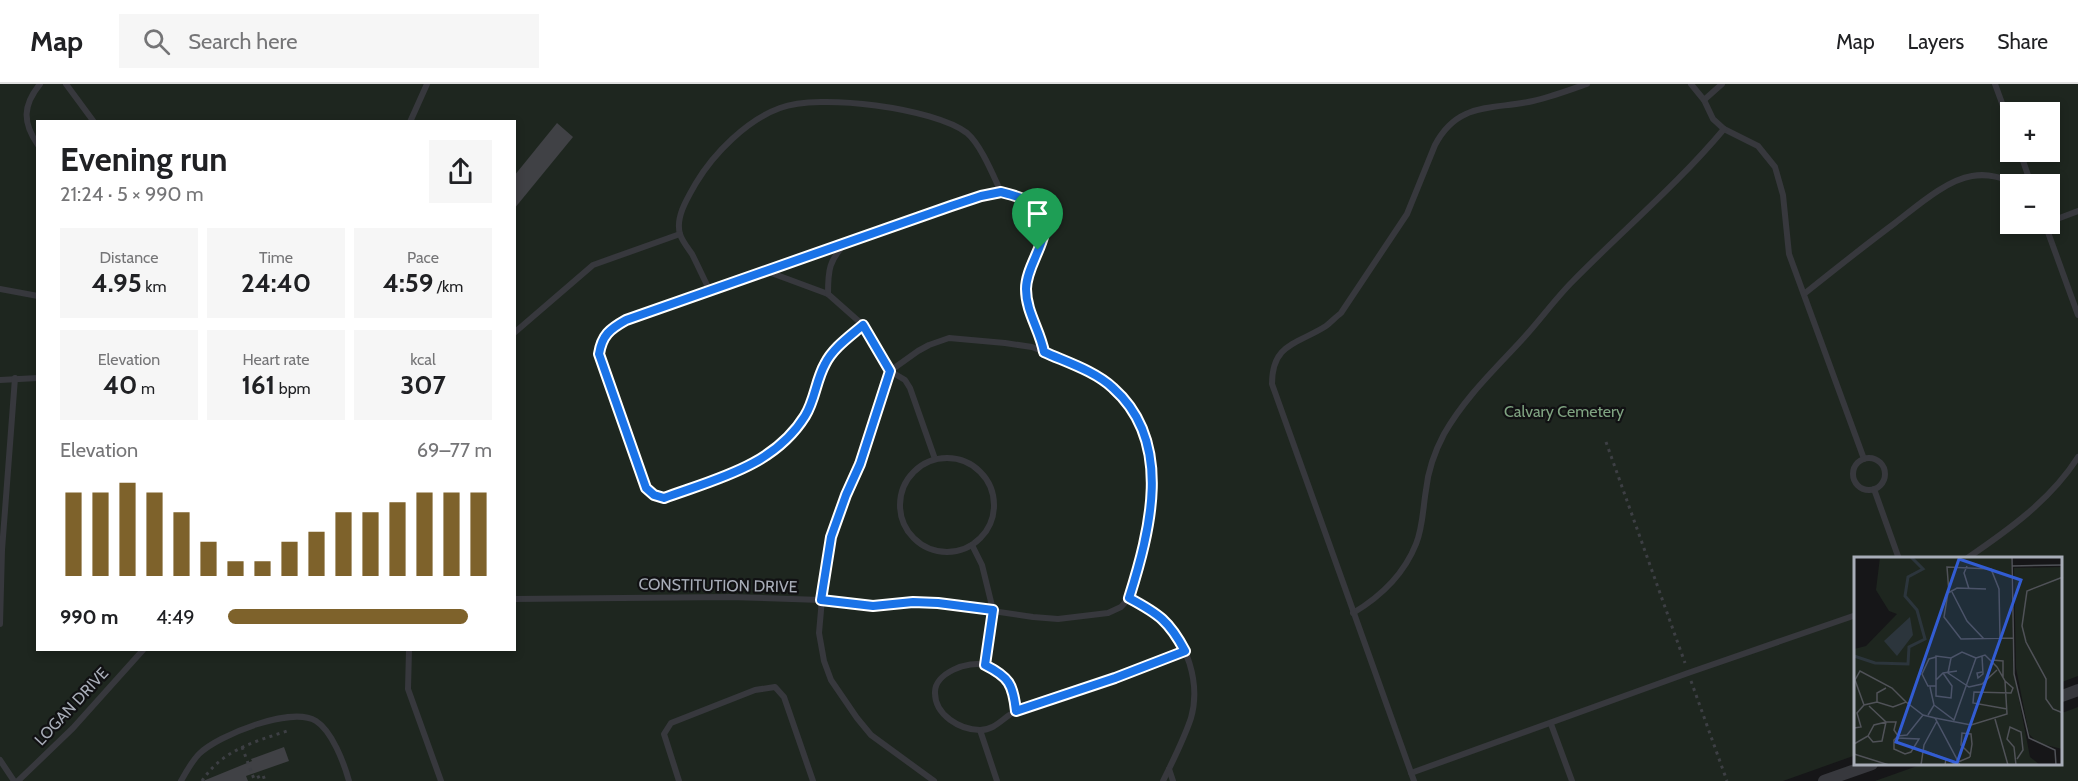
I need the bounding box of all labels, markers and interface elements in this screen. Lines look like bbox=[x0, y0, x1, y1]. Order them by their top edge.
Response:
search box bbox=[119, 14, 539, 68]
text: Map bbox=[30, 24, 83, 58]
icon: search bbox=[140, 25, 173, 58]
text: Search here bbox=[188, 28, 297, 55]
text: Map bbox=[1836, 29, 1875, 54]
text: Layers bbox=[1908, 29, 1964, 54]
text: Share bbox=[1997, 29, 2048, 54]
map controls bbox=[2000, 102, 2060, 234]
button: + bbox=[2000, 102, 2060, 162]
text: Evening run bbox=[60, 139, 227, 179]
button: share bbox=[429, 140, 492, 203]
button: − bbox=[2000, 174, 2060, 234]
text: 21:24 · 5 × 990 m bbox=[60, 182, 204, 206]
pin bbox=[1012, 188, 1063, 250]
icon: arrive bbox=[1021, 197, 1054, 230]
text: Distance bbox=[100, 248, 158, 267]
text: Time bbox=[259, 248, 293, 267]
text: Pace bbox=[407, 248, 439, 267]
text: 4.95 bbox=[92, 267, 142, 299]
text: 24:40 bbox=[241, 267, 311, 299]
text: 4:59 bbox=[383, 267, 433, 299]
text: km bbox=[142, 277, 166, 296]
text: /km bbox=[433, 277, 463, 296]
text: Elevation bbox=[98, 350, 160, 369]
text: Heart rate bbox=[243, 350, 309, 369]
text: kcal bbox=[410, 350, 436, 369]
text: 40 bbox=[103, 369, 137, 401]
text: 161 bbox=[241, 369, 275, 401]
text: 307 bbox=[400, 369, 446, 401]
text: m bbox=[137, 379, 155, 398]
text: bpm bbox=[275, 379, 311, 398]
park label: Calvary Cemetery bbox=[1504, 402, 1624, 421]
text: Elevation bbox=[60, 438, 138, 462]
text: 69–77 m bbox=[417, 438, 492, 462]
inset map bbox=[1854, 557, 2063, 766]
street label: CONSTITUTION DRIVE bbox=[638, 575, 798, 596]
text: 990 m bbox=[60, 605, 118, 629]
text: 4:49 bbox=[156, 605, 195, 629]
street label: LOGAN DRIVE bbox=[31, 663, 112, 749]

